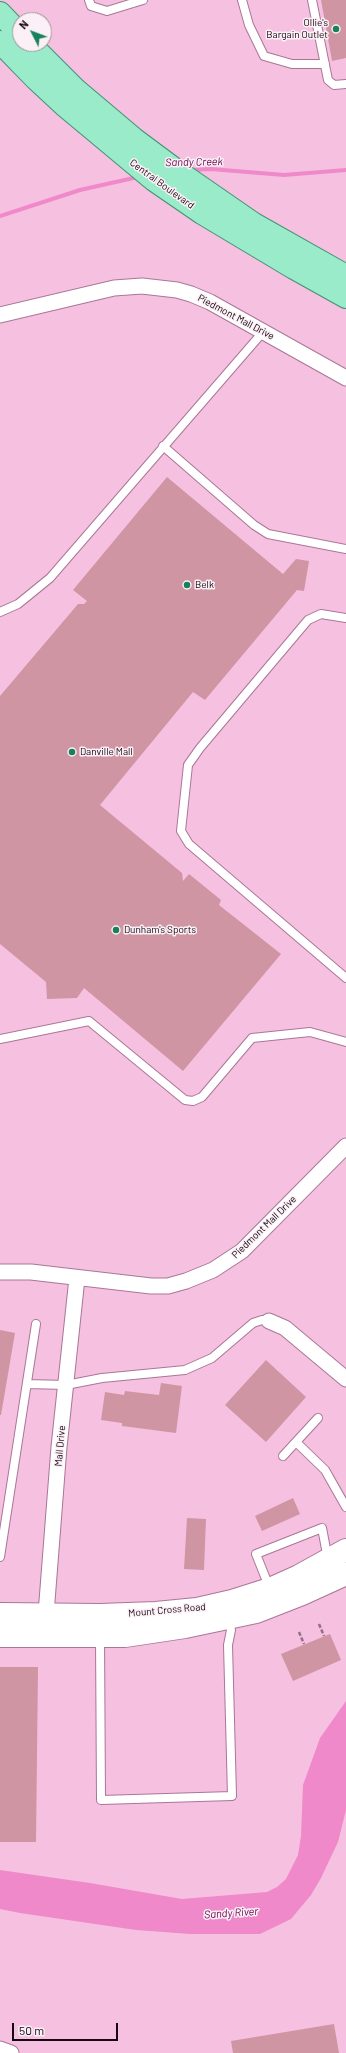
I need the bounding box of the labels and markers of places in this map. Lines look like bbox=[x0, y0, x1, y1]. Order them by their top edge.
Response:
place label: Ollie's Bargain Outlet bbox=[266, 17, 328, 40]
marker: Ollie's Bargain Outlet bbox=[331, 24, 341, 34]
place label: Belk bbox=[195, 579, 214, 591]
marker: Belk bbox=[182, 580, 192, 590]
place label: Danville Mall bbox=[80, 746, 133, 758]
marker: Danville Mall bbox=[67, 747, 77, 757]
place label: Dunham's Sports bbox=[124, 924, 196, 936]
marker: Dunham's Sports bbox=[111, 925, 121, 935]

